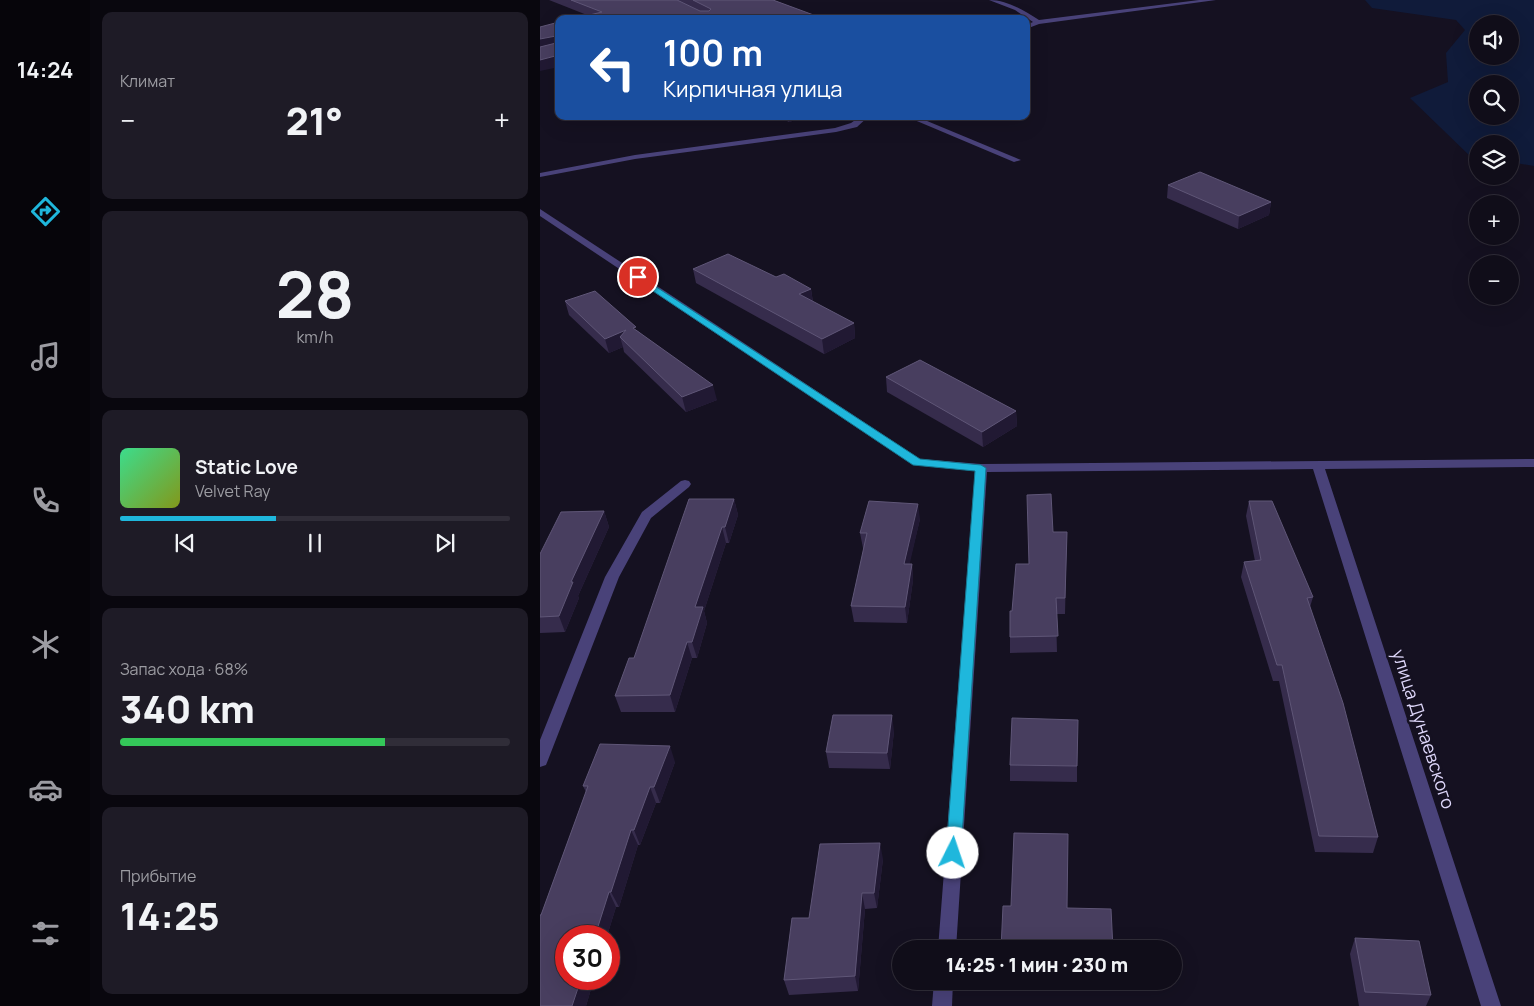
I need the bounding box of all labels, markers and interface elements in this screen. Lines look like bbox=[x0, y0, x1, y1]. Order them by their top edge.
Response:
map controls bbox=[1469, 15, 1519, 305]
button: sound bbox=[1469, 15, 1519, 65]
text: 100 m bbox=[663, 29, 763, 77]
icon: left bbox=[580, 35, 645, 100]
text: 14:24 bbox=[17, 55, 73, 85]
text: Климат bbox=[120, 70, 175, 92]
text: Кирпичная улица bbox=[663, 74, 843, 104]
button: search bbox=[1469, 75, 1519, 125]
text: 21° bbox=[286, 94, 343, 146]
text: − bbox=[120, 101, 135, 139]
text: + bbox=[494, 101, 510, 139]
button: layers bbox=[1469, 135, 1519, 185]
icon: directions bbox=[28, 194, 63, 229]
button: + bbox=[1469, 195, 1519, 245]
text: 28 bbox=[276, 249, 354, 338]
button: − bbox=[1469, 255, 1519, 305]
pin bbox=[617, 256, 659, 298]
icon: arrive bbox=[624, 263, 652, 291]
text: km/h bbox=[296, 326, 334, 348]
icon: music bbox=[28, 339, 63, 374]
text: Static Love bbox=[195, 454, 298, 480]
text: Velvet Ray bbox=[195, 480, 271, 502]
icon: phone bbox=[28, 483, 63, 518]
icon: previous bbox=[171, 529, 199, 557]
icon: pause bbox=[301, 529, 329, 557]
icon: next bbox=[431, 529, 459, 557]
icon: climate bbox=[28, 627, 63, 662]
street label: улица Дунаевского bbox=[1387, 646, 1461, 812]
text: Запас хода · 68% bbox=[120, 658, 248, 680]
text: 340 km bbox=[120, 682, 255, 734]
icon: car bbox=[28, 772, 63, 807]
position arrow bbox=[926, 826, 978, 878]
text: Прибытие bbox=[120, 865, 196, 887]
text: 14:25 bbox=[120, 889, 220, 941]
icon: filters bbox=[28, 916, 63, 951]
speed limit sign: 30 bbox=[555, 925, 620, 990]
text: 14:25 · 1 мин · 230 m bbox=[946, 952, 1128, 978]

